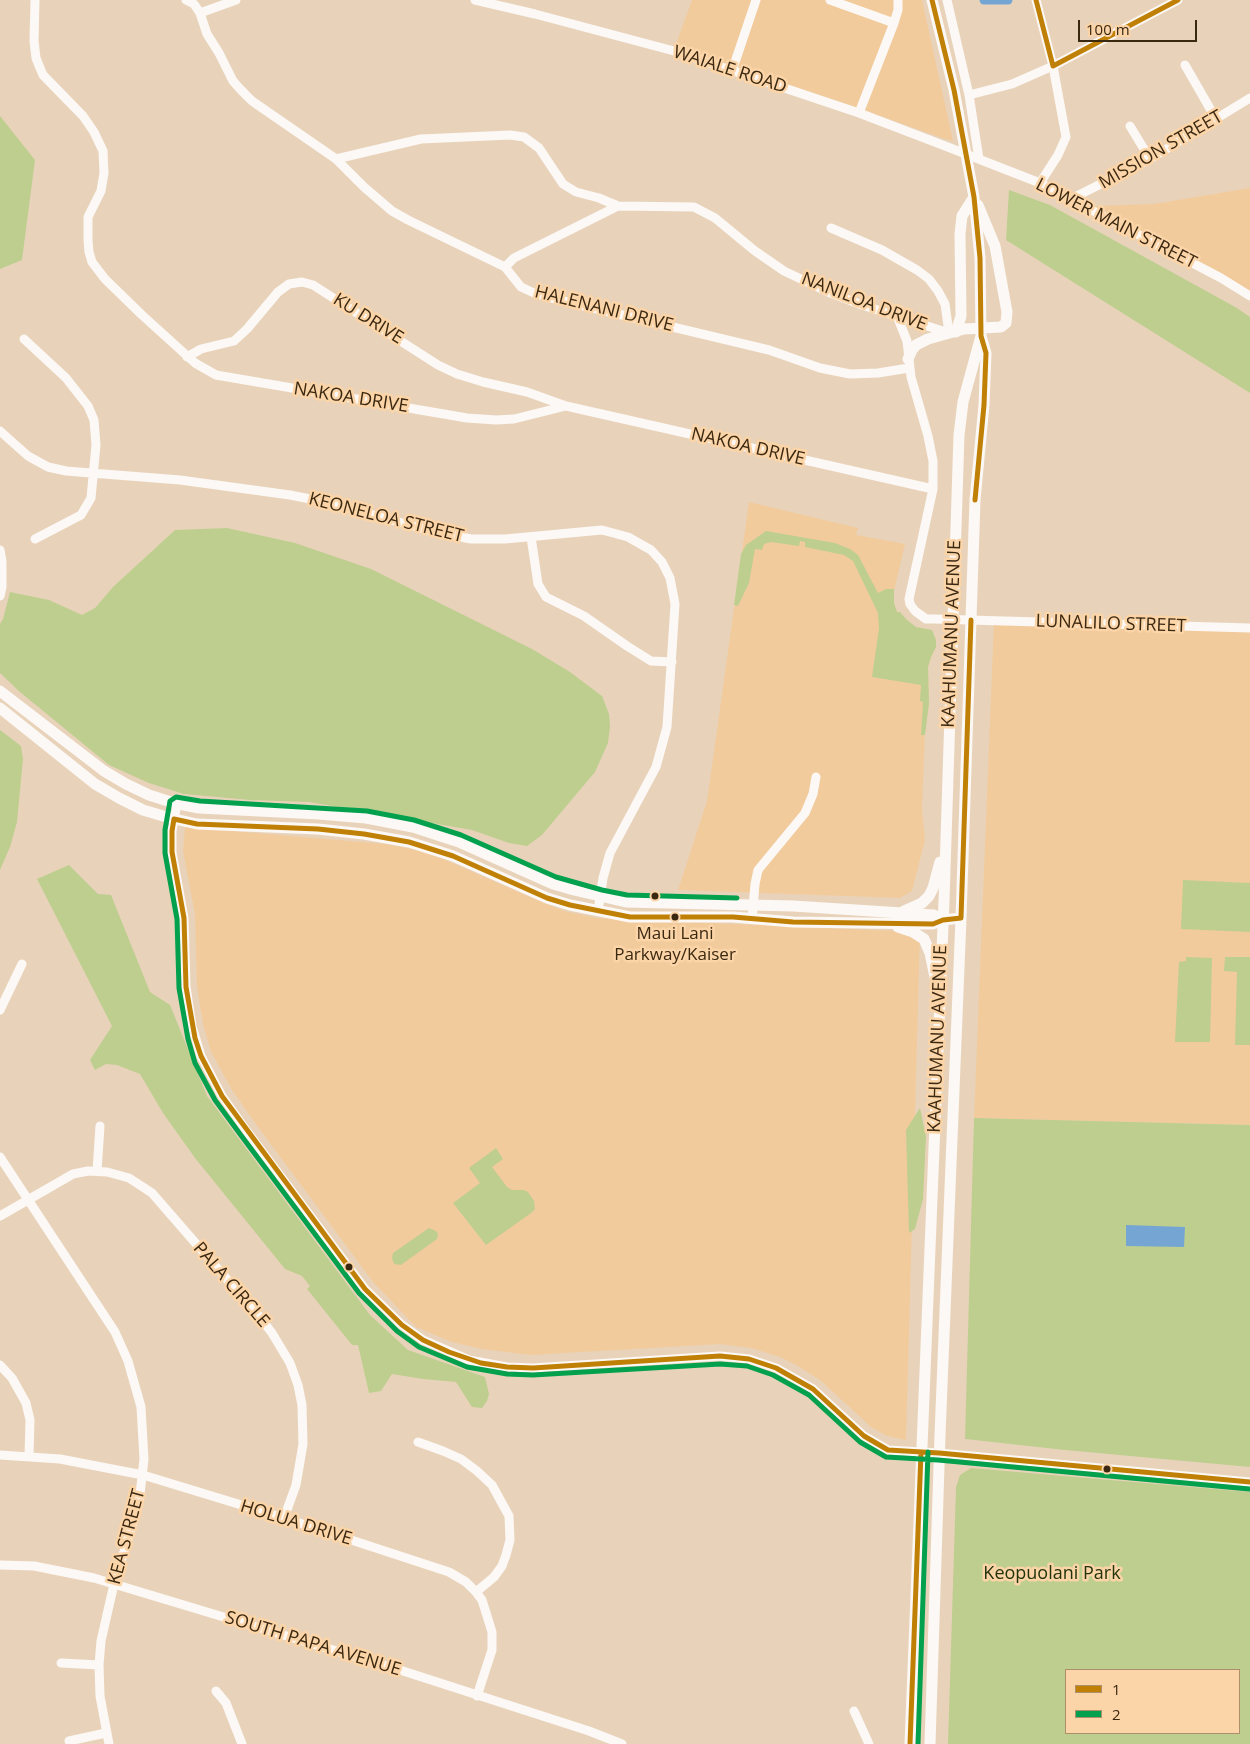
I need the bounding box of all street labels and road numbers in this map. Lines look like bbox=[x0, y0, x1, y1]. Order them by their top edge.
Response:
street label: WAIALE ROAD bbox=[671, 41, 789, 99]
street label: MISSION STREET bbox=[1095, 106, 1227, 194]
street label: LOWER MAIN STREET bbox=[1032, 174, 1200, 274]
street label: NANILOA DRIVE bbox=[798, 268, 930, 336]
street label: HALENANI DRIVE bbox=[532, 281, 676, 337]
street label: KU DRIVE bbox=[329, 289, 407, 349]
street label: NAKOA DRIVE bbox=[292, 378, 410, 418]
street label: NAKOA DRIVE bbox=[689, 423, 807, 471]
street label: KEONELOA STREET bbox=[306, 488, 466, 548]
street label: KAAHUMANU AVENUE bbox=[938, 540, 966, 728]
street label: LUNALILO STREET bbox=[1035, 611, 1187, 637]
street label: KAAHUMANU AVENUE bbox=[924, 945, 952, 1133]
street label: PALA CIRCLE bbox=[188, 1238, 274, 1332]
street label: KEA STREET bbox=[104, 1487, 150, 1587]
street label: HOLUA DRIVE bbox=[237, 1496, 355, 1550]
street label: SOUTH PAPA AVENUE bbox=[222, 1607, 404, 1681]

